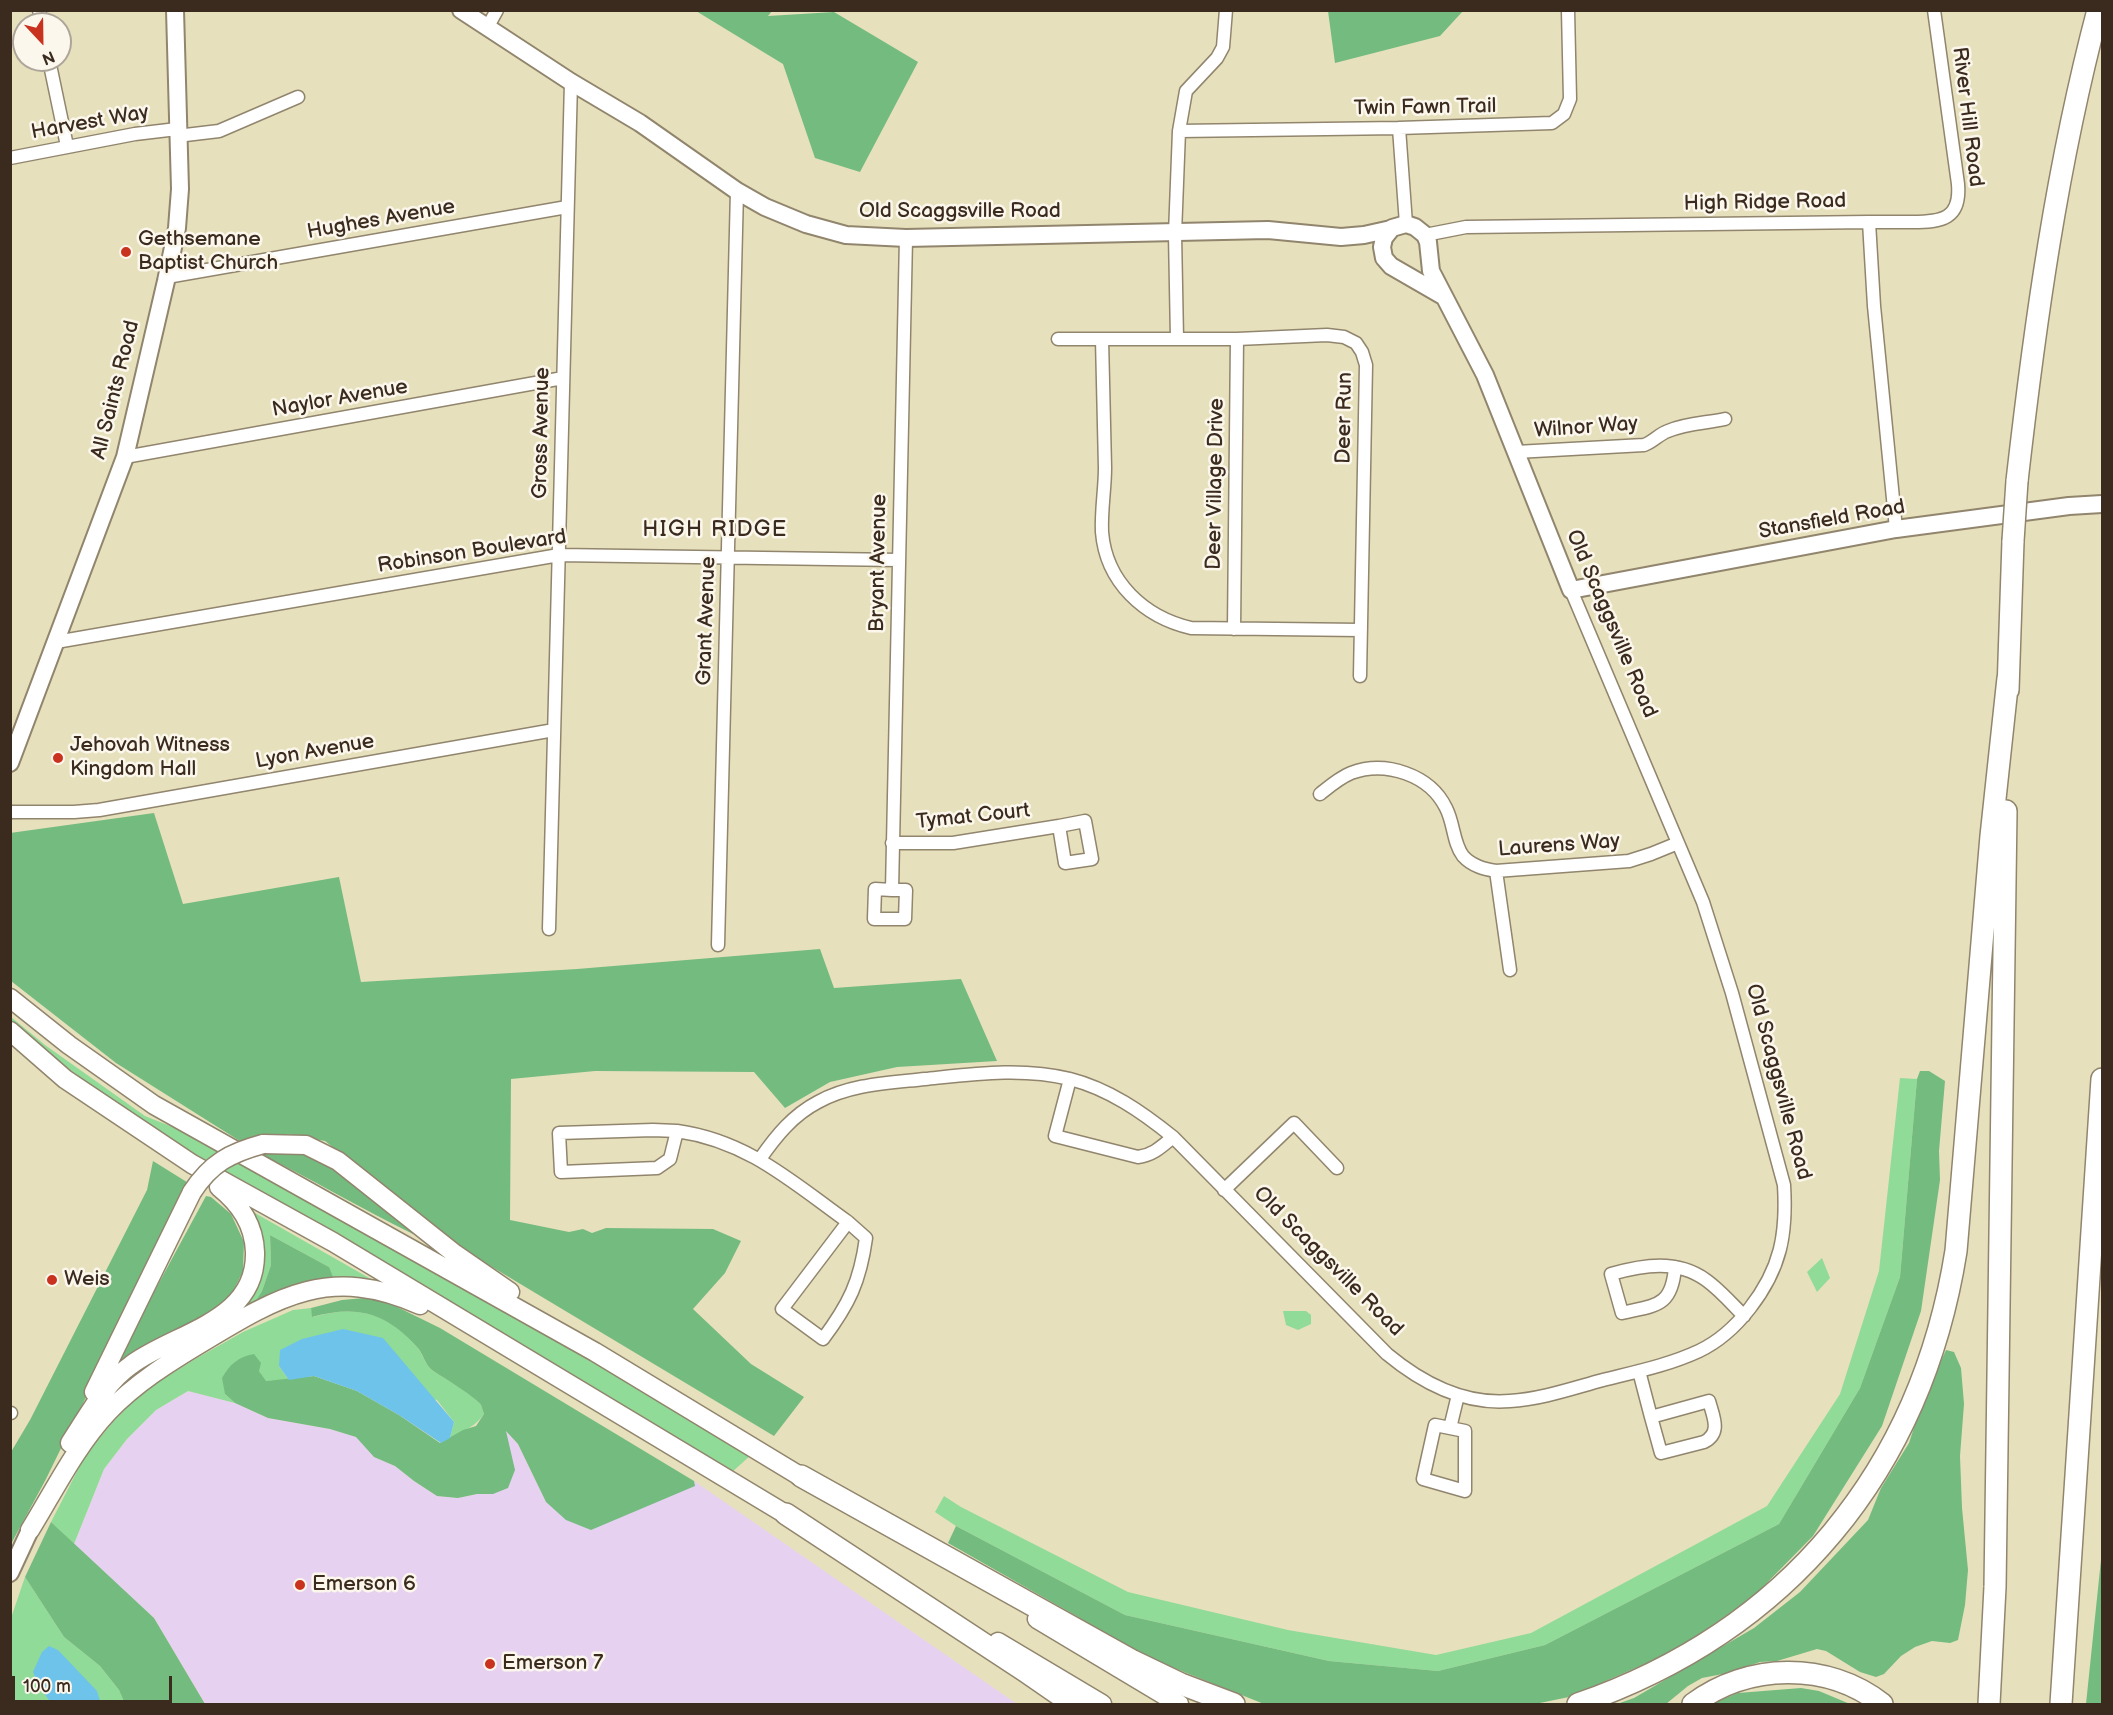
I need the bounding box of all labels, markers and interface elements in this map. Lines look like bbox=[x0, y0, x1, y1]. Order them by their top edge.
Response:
north arrow bbox=[12, 12, 72, 72]
text: N bbox=[39, 46, 57, 68]
street label: River Hill Road bbox=[1946, 46, 1988, 188]
street label: Twin Fawn Trail bbox=[1353, 94, 1497, 122]
street label: Harvest Way bbox=[29, 100, 151, 146]
street label: High Ridge Road bbox=[1683, 189, 1847, 217]
street label: Hughes Avenue bbox=[305, 195, 457, 245]
street label: Old Scaggsville Road bbox=[859, 199, 1061, 225]
place label: Gethsemane Baptist Church bbox=[138, 227, 278, 277]
marker: Gethsemane Baptist Church bbox=[119, 245, 133, 259]
street label: All Saints Road bbox=[87, 318, 145, 462]
street label: Gross Avenue bbox=[528, 367, 556, 499]
street label: Deer Run bbox=[1332, 372, 1358, 464]
street label: Naylor Avenue bbox=[270, 375, 410, 423]
street label: Deer Village Drive bbox=[1202, 398, 1230, 570]
street label: Wilnor Way bbox=[1533, 412, 1639, 444]
street label: Bryant Avenue bbox=[865, 494, 893, 632]
street label: Stansfield Road bbox=[1757, 495, 1907, 545]
district label: HIGH RIDGE bbox=[642, 517, 788, 543]
street label: Robinson Boulevard bbox=[376, 525, 568, 579]
street label: Old Scaggsville Road bbox=[1560, 526, 1662, 722]
street label: Grant Avenue bbox=[692, 556, 722, 686]
street label: Lyon Avenue bbox=[254, 729, 376, 775]
place label: Jehovah Witness Kingdom Hall bbox=[70, 733, 230, 783]
marker: Jehovah Witness Kingdom Hall bbox=[51, 751, 65, 765]
street label: Tymat Court bbox=[915, 798, 1031, 836]
street label: Laurens Way bbox=[1497, 829, 1621, 863]
street label: Old Scaggsville Road bbox=[1740, 981, 1816, 1183]
street label: Old Scaggsville Road bbox=[1248, 1182, 1408, 1342]
place label: Weis bbox=[64, 1267, 110, 1293]
marker: Weis bbox=[45, 1273, 59, 1287]
place label: Emerson 6 bbox=[312, 1572, 416, 1598]
marker: Emerson 6 bbox=[293, 1578, 307, 1592]
place label: Emerson 7 bbox=[502, 1651, 603, 1677]
marker: Emerson 7 bbox=[483, 1657, 497, 1671]
scale bar bbox=[15, 1664, 176, 1702]
text: 100 m bbox=[23, 1676, 71, 1697]

